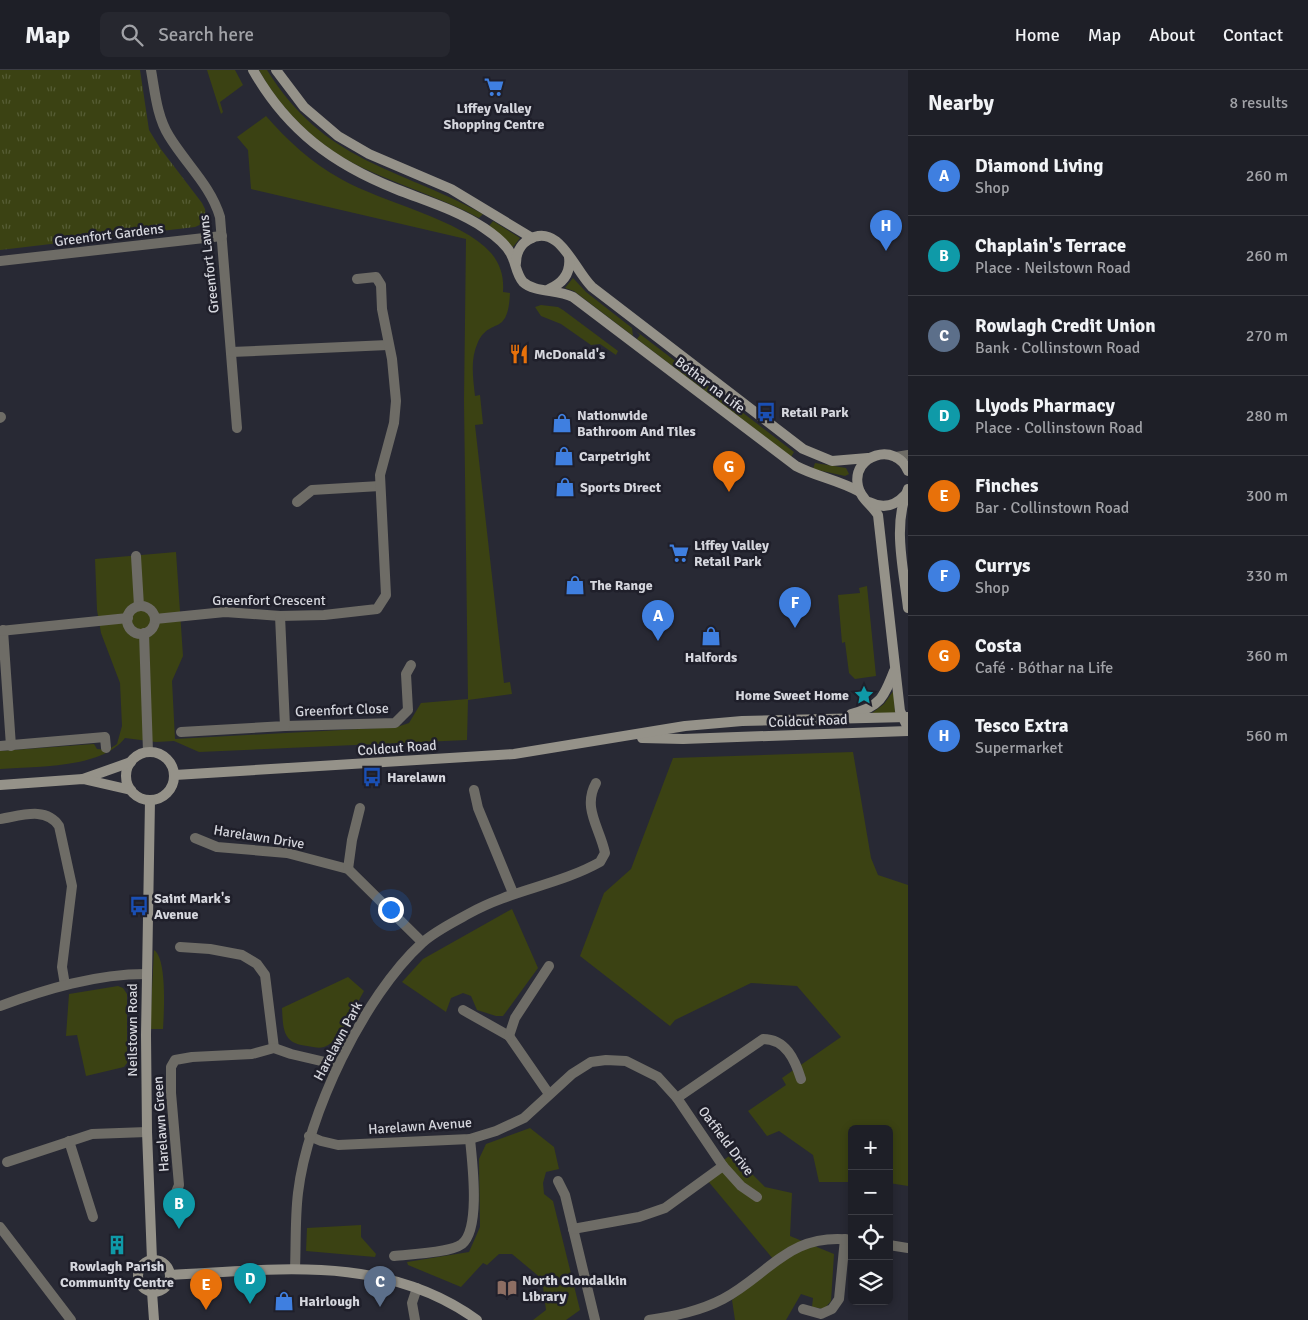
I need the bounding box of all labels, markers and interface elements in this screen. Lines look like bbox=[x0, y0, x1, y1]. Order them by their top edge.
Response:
search box bbox=[100, 12, 450, 57]
text: Map bbox=[25, 20, 70, 50]
icon: search bbox=[118, 21, 146, 49]
text: Search here bbox=[158, 23, 254, 47]
text: Home bbox=[1015, 24, 1060, 46]
text: Map bbox=[1088, 24, 1121, 46]
text: About bbox=[1149, 24, 1195, 46]
text: Contact bbox=[1223, 24, 1283, 46]
supermarket icon: Liffey Valley Shopping Centre bbox=[483, 76, 505, 98]
text: Nearby bbox=[928, 90, 994, 116]
text: 8 results bbox=[1229, 93, 1288, 113]
place label: Liffey Valley Shopping Centre bbox=[444, 100, 544, 133]
text: Diamond Living bbox=[975, 154, 1103, 178]
text: A bbox=[939, 166, 949, 186]
text: 260 m bbox=[1246, 166, 1288, 186]
text: Shop bbox=[975, 178, 1009, 198]
pin: H bbox=[870, 210, 902, 251]
street label: Greenfort Lawns bbox=[195, 214, 223, 314]
street label: Greenfort Gardens bbox=[53, 220, 165, 250]
text: Chaplain's Terrace bbox=[975, 234, 1126, 258]
text: B bbox=[939, 246, 949, 266]
text: 260 m bbox=[1246, 246, 1288, 266]
text: Place · Neilstown Road bbox=[975, 258, 1131, 278]
text: Rowlagh Credit Union bbox=[975, 314, 1156, 338]
text: C bbox=[939, 326, 949, 346]
text: 270 m bbox=[1246, 326, 1288, 346]
text: Bank · Collinstown Road bbox=[975, 338, 1140, 358]
restaurant icon: McDonald's bbox=[508, 343, 530, 365]
place label: McDonald's bbox=[534, 346, 605, 363]
street label: Bóthar na Life bbox=[671, 353, 749, 417]
text: Llyods Pharmacy bbox=[975, 394, 1115, 418]
bus stop icon: Retail Park bbox=[755, 401, 777, 423]
place label: Retail Park bbox=[781, 404, 849, 421]
text: D bbox=[939, 406, 949, 426]
text: 280 m bbox=[1246, 406, 1288, 426]
place label: Nationwide Bathroom And Tiles bbox=[577, 407, 696, 440]
shop icon: Nationwide Bathroom And Tiles bbox=[551, 412, 573, 434]
text: Place · Collinstown Road bbox=[975, 418, 1143, 438]
shop icon: Carpetright bbox=[553, 445, 575, 467]
place label: Carpetright bbox=[579, 448, 651, 465]
pin: G bbox=[713, 451, 745, 492]
text: Finches bbox=[975, 474, 1038, 498]
shop icon: Sports Direct bbox=[554, 476, 576, 498]
place label: Sports Direct bbox=[580, 479, 662, 496]
text: E bbox=[939, 486, 949, 506]
text: 300 m bbox=[1246, 486, 1288, 506]
text: Bar · Collinstown Road bbox=[975, 498, 1129, 518]
place label: Liffey Valley Retail Park bbox=[694, 537, 769, 570]
supermarket icon: Liffey Valley Retail Park bbox=[668, 542, 690, 564]
text: Currys bbox=[975, 554, 1031, 578]
text: F bbox=[940, 566, 948, 586]
text: 330 m bbox=[1246, 566, 1288, 586]
shop icon: The Range bbox=[564, 574, 586, 596]
place label: The Range bbox=[590, 577, 653, 594]
text: Shop bbox=[975, 578, 1009, 598]
pin: F bbox=[779, 587, 811, 628]
street label: Greenfort Crescent bbox=[212, 592, 326, 609]
pin: A bbox=[642, 600, 674, 641]
shop icon: Halfords bbox=[700, 625, 722, 647]
text: Costa bbox=[975, 634, 1022, 658]
text: G bbox=[939, 646, 949, 666]
text: 360 m bbox=[1246, 646, 1288, 666]
place label: Halfords bbox=[685, 649, 737, 666]
text: Café · Bóthar na Life bbox=[975, 658, 1113, 678]
place icon: Home Sweet Home bbox=[853, 684, 875, 706]
place label: Home Sweet Home bbox=[735, 687, 849, 704]
street label: Greenfort Close bbox=[295, 700, 389, 720]
street label: Coldcut Road bbox=[768, 711, 848, 731]
text: Tesco Extra bbox=[975, 714, 1069, 738]
text: H bbox=[939, 726, 949, 746]
text: 560 m bbox=[1246, 726, 1288, 746]
street label: Coldcut Road bbox=[357, 737, 437, 759]
text: Supermarket bbox=[975, 738, 1063, 758]
bus stop icon: Harelawn bbox=[361, 766, 383, 788]
place label: Harelawn bbox=[387, 769, 446, 786]
street label: Harelawn Drive bbox=[212, 821, 306, 853]
place label: Saint Mark's Avenue bbox=[154, 890, 230, 923]
bus stop icon: Saint Mark's Avenue bbox=[128, 895, 150, 917]
your location bbox=[378, 897, 404, 923]
street label: Neilstown Road bbox=[124, 983, 141, 1077]
street label: Harelawn Park bbox=[310, 998, 366, 1084]
street label: Harelawn Green bbox=[149, 1076, 173, 1172]
street label: Oatfield Drive bbox=[694, 1103, 758, 1179]
street label: Harelawn Avenue bbox=[367, 1114, 473, 1138]
map controls bbox=[848, 1125, 893, 1305]
button: + bbox=[848, 1125, 893, 1170]
button: − bbox=[848, 1170, 893, 1215]
pin: B bbox=[163, 1188, 195, 1229]
button: locate bbox=[848, 1215, 893, 1260]
building icon: Rowlagh Parish Community Centre bbox=[106, 1234, 128, 1256]
place label: Rowlagh Parish Community Centre bbox=[60, 1258, 174, 1291]
button: layers bbox=[848, 1260, 893, 1305]
pin: D bbox=[234, 1263, 266, 1304]
pin: C bbox=[364, 1266, 396, 1307]
pin: E bbox=[190, 1269, 222, 1310]
place label: North Clondalkin Library bbox=[522, 1272, 627, 1305]
library icon: North Clondalkin Library bbox=[496, 1277, 518, 1299]
shop icon: Hairlough bbox=[273, 1290, 295, 1312]
place label: Hairlough bbox=[299, 1293, 360, 1310]

